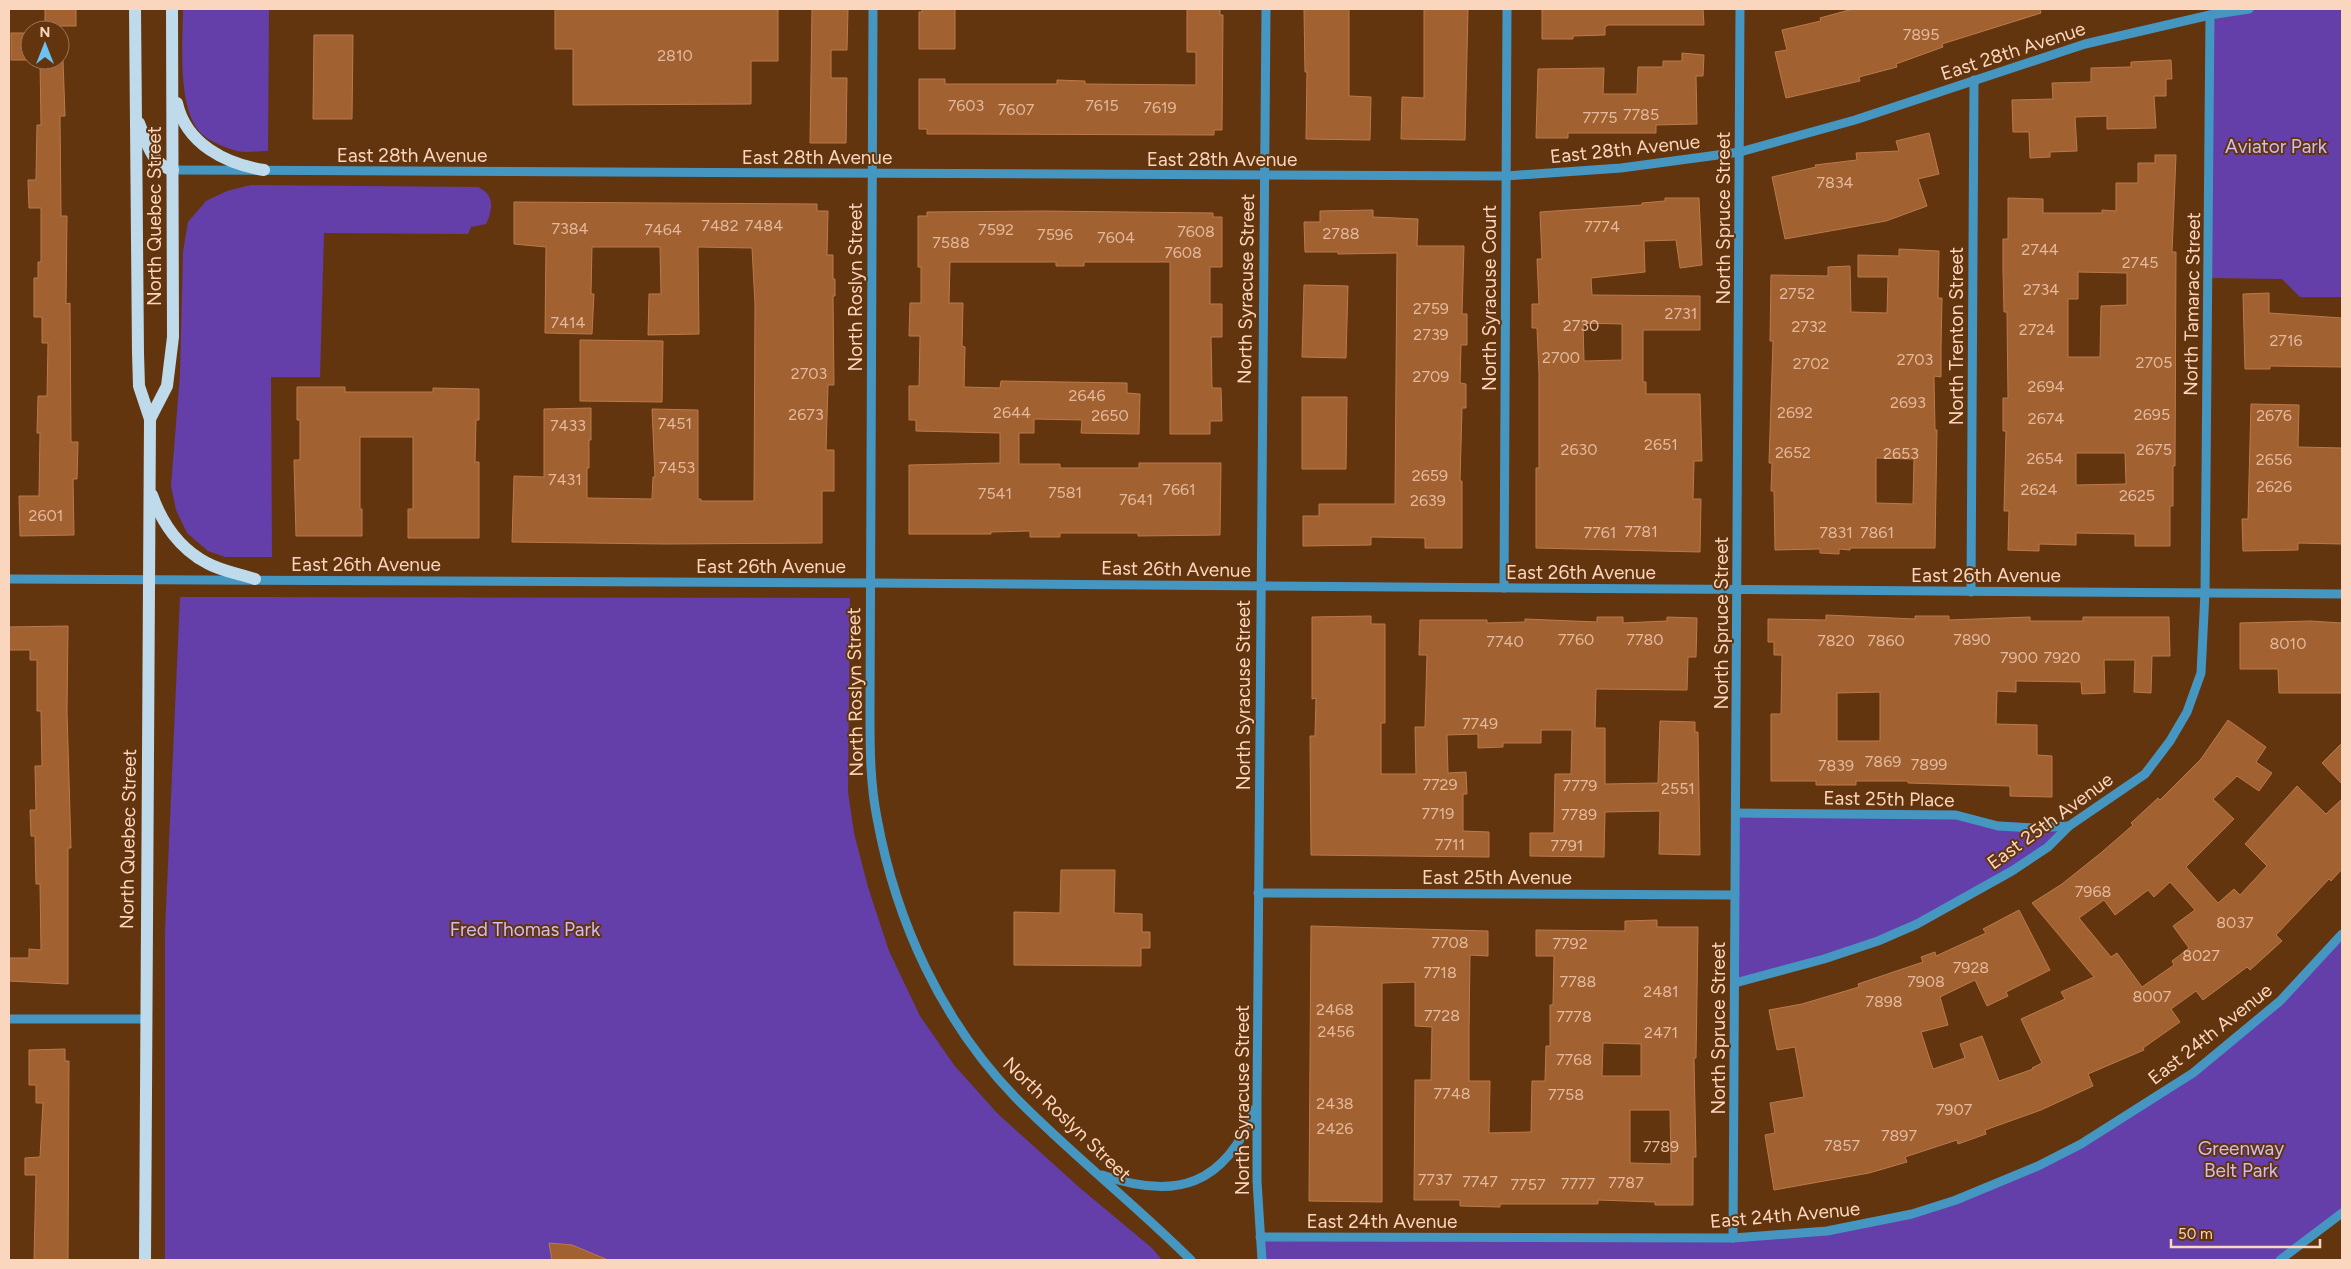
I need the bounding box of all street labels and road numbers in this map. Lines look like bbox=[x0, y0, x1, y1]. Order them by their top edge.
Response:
street label: East 28th Avenue bbox=[1938, 17, 2088, 85]
street label: North Quebec Street bbox=[143, 126, 166, 306]
street label: East 28th Avenue bbox=[1549, 130, 1701, 168]
street label: North Spruce Street bbox=[1712, 131, 1735, 305]
street label: East 28th Avenue bbox=[337, 144, 487, 167]
street label: East 28th Avenue bbox=[742, 146, 892, 169]
street label: East 28th Avenue bbox=[1147, 148, 1297, 171]
street label: North Syracuse Street bbox=[1233, 194, 1259, 384]
street label: North Roslyn Street bbox=[844, 202, 867, 372]
street label: North Syracuse Court bbox=[1478, 205, 1501, 391]
street label: North Tamarac Street bbox=[2179, 212, 2205, 396]
street label: North Trenton Street bbox=[1945, 247, 1968, 425]
street label: North Spruce Street bbox=[1710, 536, 1733, 710]
street label: East 26th Avenue bbox=[291, 553, 441, 576]
street label: East 26th Avenue bbox=[696, 555, 846, 578]
street label: East 26th Avenue bbox=[1101, 556, 1251, 582]
street label: East 26th Avenue bbox=[1506, 561, 1656, 584]
street label: East 26th Avenue bbox=[1911, 564, 2061, 587]
street label: North Syracuse Street bbox=[1232, 600, 1255, 790]
street label: North Roslyn Street bbox=[842, 607, 868, 777]
street label: North Quebec Street bbox=[115, 749, 141, 929]
street label: East 25th Avenue bbox=[1983, 768, 2117, 874]
street label: East 25th Place bbox=[1823, 786, 1955, 812]
street label: East 25th Avenue bbox=[1422, 866, 1572, 889]
street label: North Spruce Street bbox=[1707, 941, 1730, 1115]
street label: East 24th Avenue bbox=[2143, 979, 2277, 1089]
street label: North Syracuse Street bbox=[1231, 1005, 1254, 1195]
street label: North Roslyn Street bbox=[998, 1052, 1136, 1186]
street label: East 24th Avenue bbox=[1709, 1197, 1861, 1233]
street label: East 24th Avenue bbox=[1307, 1210, 1457, 1233]

